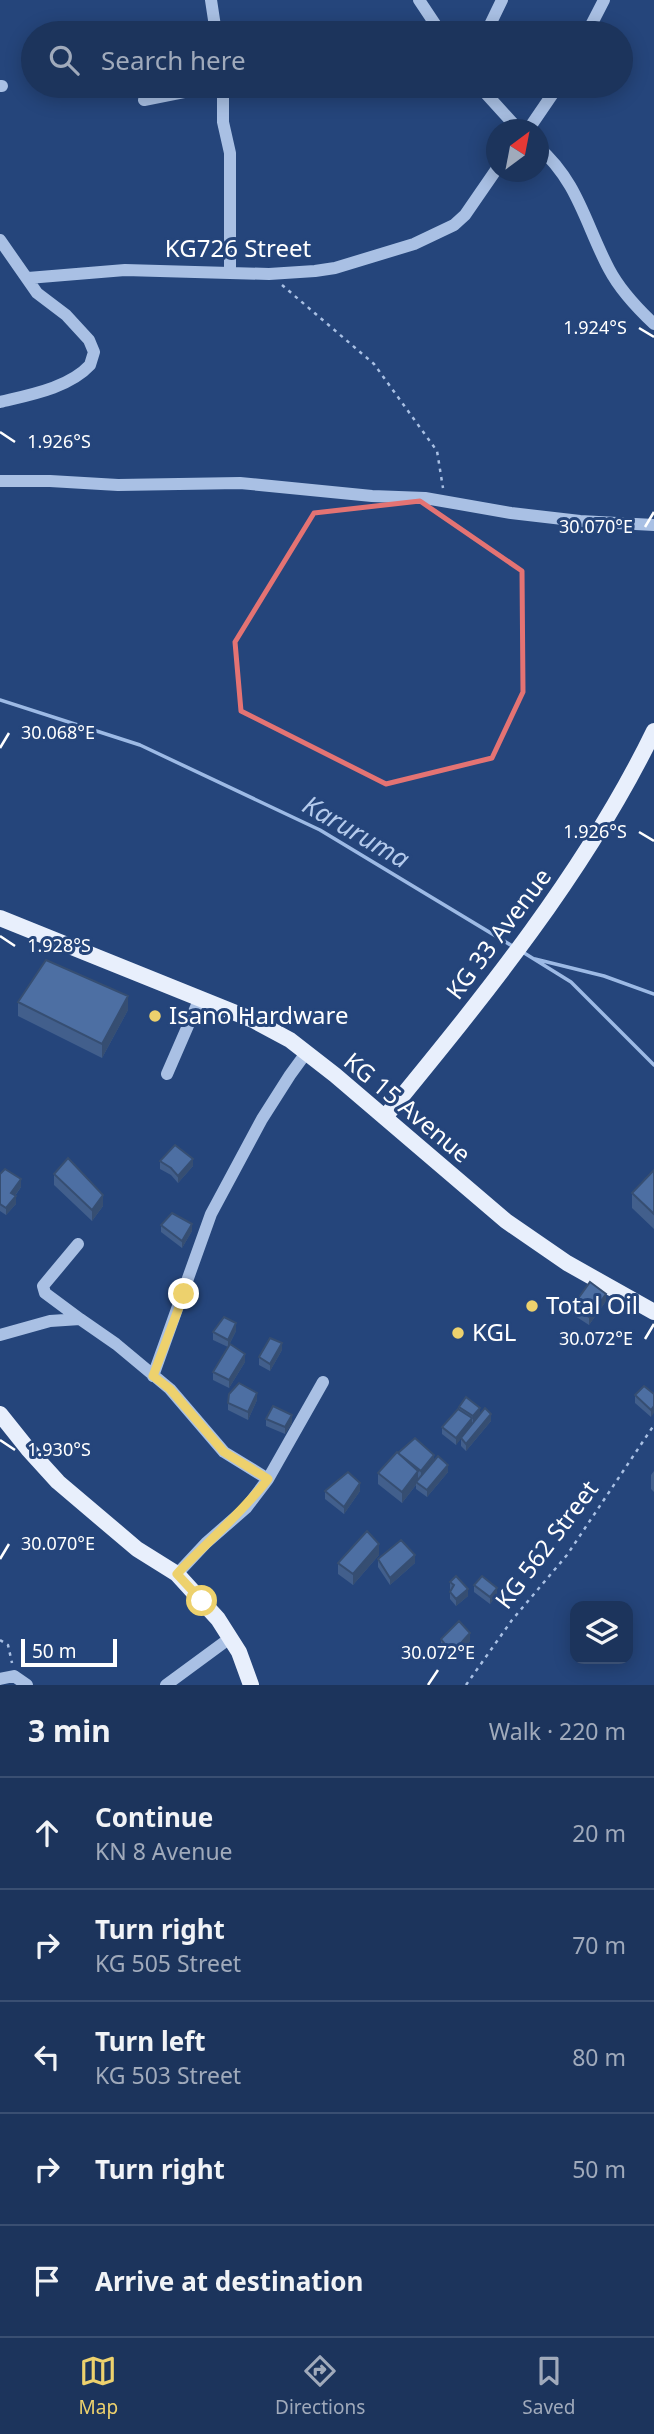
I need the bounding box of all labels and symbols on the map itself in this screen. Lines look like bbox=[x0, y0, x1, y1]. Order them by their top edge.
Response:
north arrow bbox=[486, 119, 549, 182]
street label: KG726 Street bbox=[165, 231, 311, 264]
text: 1.924°S bbox=[563, 315, 627, 339]
text: 1.926°S bbox=[27, 429, 91, 453]
text: 30.070°E bbox=[559, 514, 633, 538]
text: 30.068°E bbox=[21, 720, 95, 744]
water label: Karuruma bbox=[297, 786, 417, 876]
text: 1.926°S bbox=[563, 819, 627, 843]
street label: KG 33 Avenue bbox=[438, 861, 558, 1005]
text: 1.928°S bbox=[27, 933, 91, 957]
place label: Isano Hardware bbox=[169, 998, 348, 1031]
marker: Isano Hardware bbox=[147, 1008, 163, 1024]
street label: KG 15 Avenue bbox=[338, 1044, 478, 1170]
route end bbox=[168, 1278, 199, 1309]
place label: Total Oil bbox=[546, 1288, 638, 1321]
marker: Total Oil bbox=[524, 1298, 540, 1314]
place label: KGL bbox=[472, 1315, 516, 1348]
marker: KGL bbox=[450, 1325, 466, 1341]
text: 30.072°E bbox=[559, 1326, 633, 1350]
text: 1.930°S bbox=[27, 1437, 91, 1461]
street label: KG 562 Street bbox=[487, 1473, 605, 1615]
text: 30.070°E bbox=[21, 1531, 95, 1555]
route start bbox=[186, 1585, 217, 1616]
scale bar bbox=[21, 1636, 117, 1668]
text: 30.072°E bbox=[401, 1640, 475, 1664]

